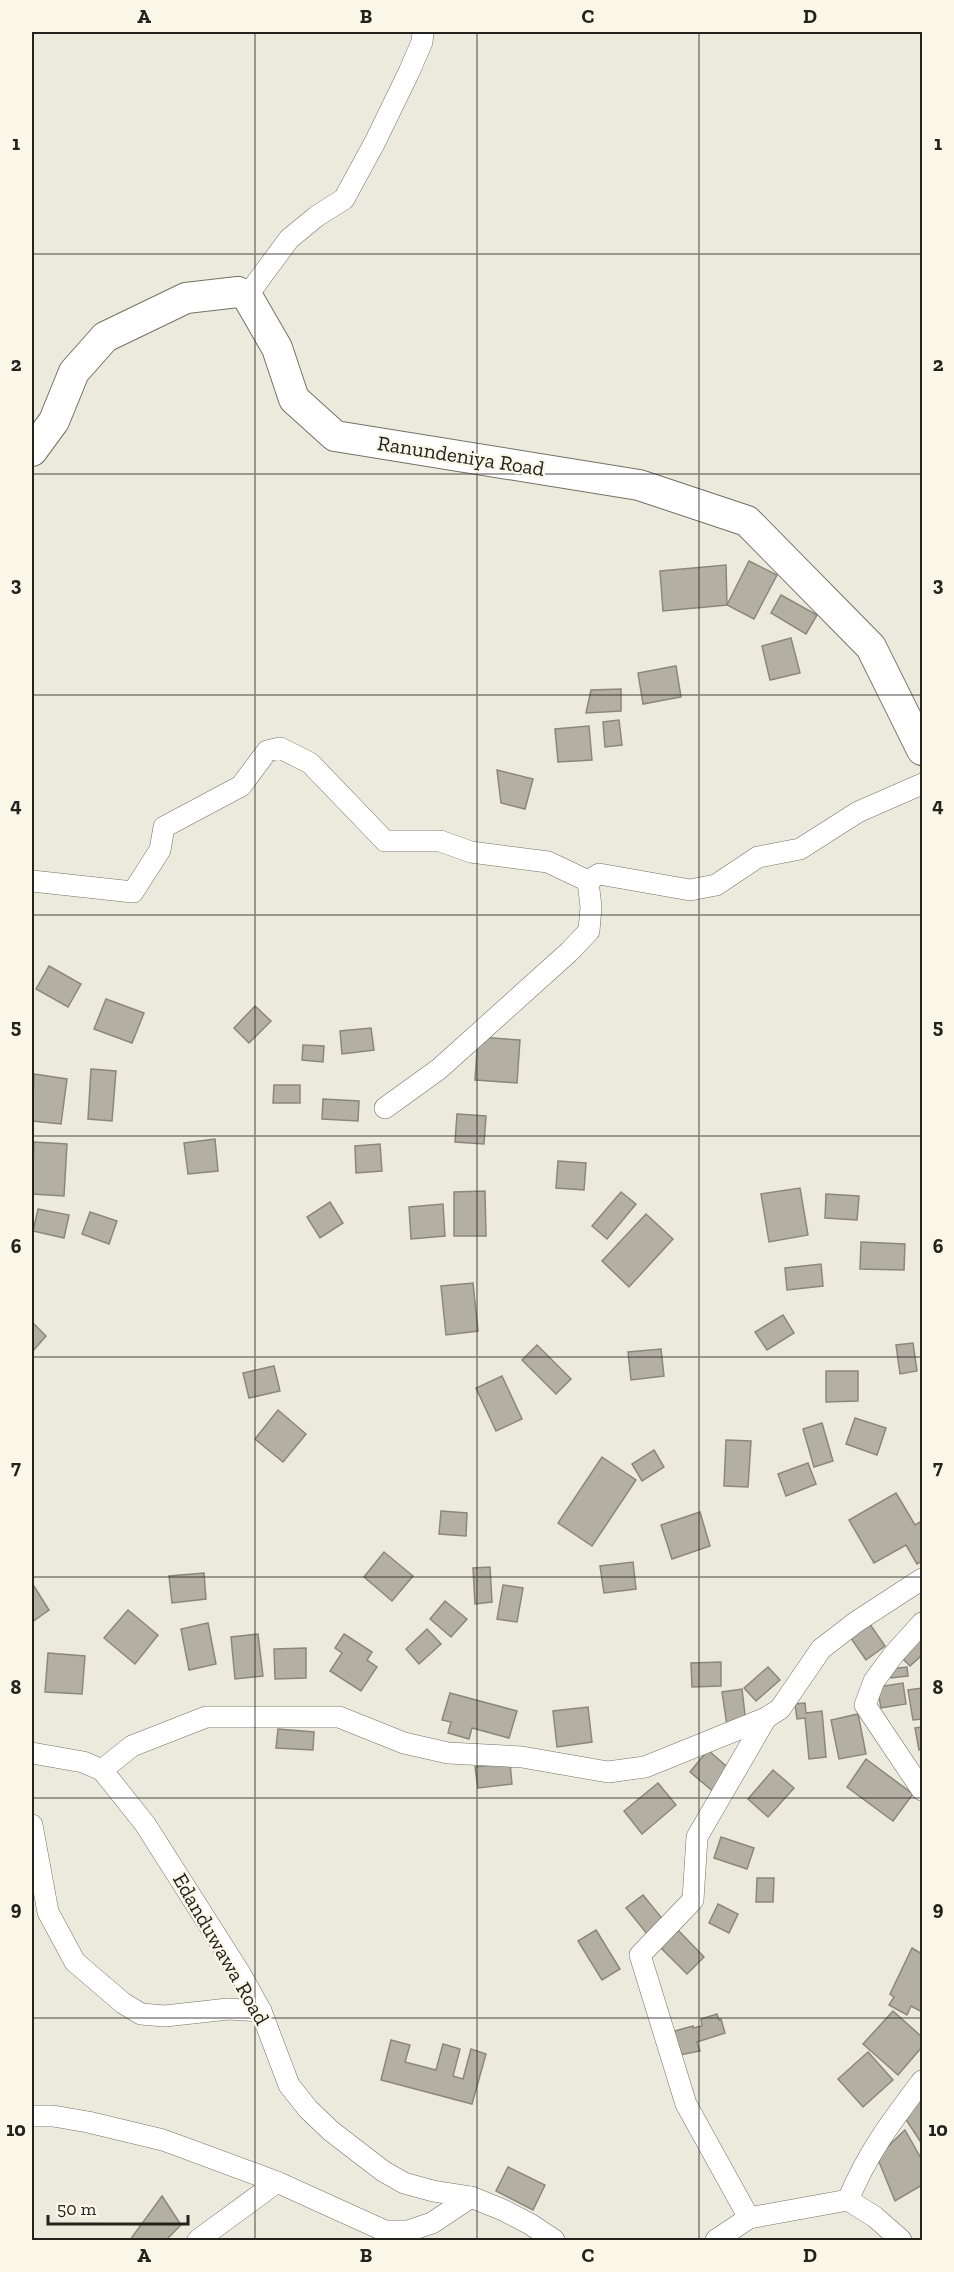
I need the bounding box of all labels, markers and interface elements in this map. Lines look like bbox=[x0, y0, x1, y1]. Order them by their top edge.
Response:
text: A bbox=[137, 4, 151, 28]
text: B bbox=[360, 4, 372, 28]
text: C bbox=[582, 4, 595, 28]
text: D bbox=[803, 4, 817, 28]
text: 1 bbox=[12, 131, 20, 155]
text: 1 bbox=[934, 131, 942, 155]
text: 2 bbox=[11, 352, 22, 376]
text: 2 bbox=[933, 352, 944, 376]
street label: Ranundeniya Road bbox=[376, 430, 547, 481]
text: 3 bbox=[11, 572, 22, 596]
text: 3 bbox=[933, 572, 944, 596]
text: 4 bbox=[10, 793, 22, 817]
text: 4 bbox=[932, 793, 944, 817]
text: 5 bbox=[11, 1014, 21, 1038]
text: 5 bbox=[933, 1014, 943, 1038]
text: 6 bbox=[11, 1234, 22, 1258]
text: 6 bbox=[933, 1234, 944, 1258]
text: 7 bbox=[11, 1455, 21, 1479]
text: 7 bbox=[933, 1455, 943, 1479]
text: 8 bbox=[11, 1675, 22, 1699]
text: 8 bbox=[933, 1675, 944, 1699]
street label: Edanduwawa Road bbox=[168, 1868, 275, 2029]
text: 9 bbox=[11, 1896, 22, 1920]
text: 9 bbox=[933, 1896, 944, 1920]
text: 10 bbox=[6, 2117, 26, 2141]
text: 10 bbox=[928, 2117, 948, 2141]
scale bar bbox=[48, 2188, 188, 2226]
text: 50 m bbox=[57, 2198, 97, 2220]
text: A bbox=[137, 2243, 151, 2267]
text: B bbox=[360, 2243, 372, 2267]
text: C bbox=[582, 2243, 595, 2267]
text: D bbox=[803, 2243, 817, 2267]

